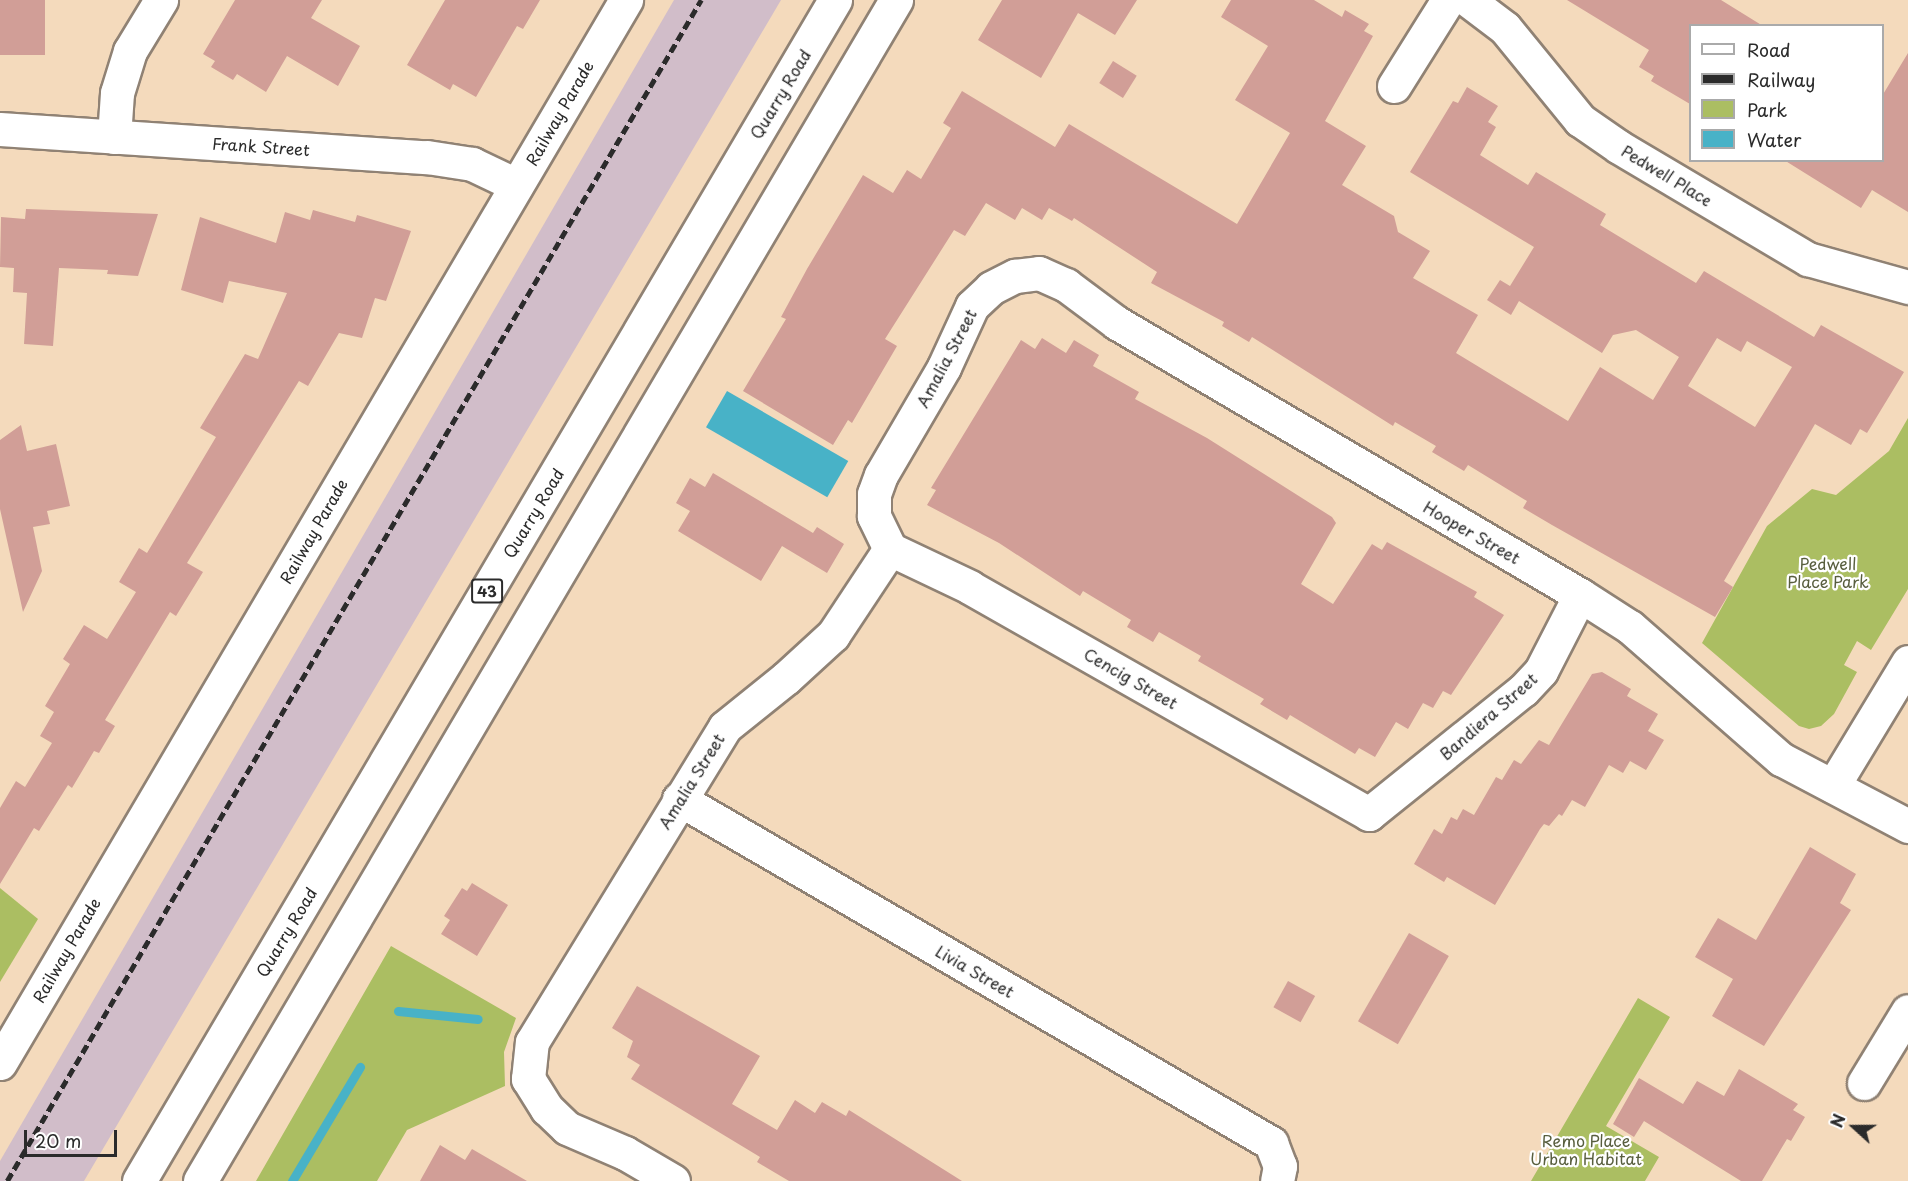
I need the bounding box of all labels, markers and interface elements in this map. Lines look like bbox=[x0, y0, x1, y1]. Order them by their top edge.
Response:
legend bbox=[1689, 24, 1884, 162]
text: Road bbox=[1747, 36, 1791, 63]
street label: Quarry Road bbox=[746, 46, 814, 142]
street label: Railway Parade bbox=[521, 57, 597, 169]
text: Railway bbox=[1747, 66, 1815, 93]
text: Park bbox=[1747, 96, 1787, 123]
text: Water bbox=[1747, 126, 1801, 153]
street label: Frank Street bbox=[211, 133, 311, 159]
street label: Pedwell Place bbox=[1618, 140, 1716, 210]
street label: Amalia Street bbox=[912, 306, 980, 410]
street label: Quarry Road bbox=[499, 465, 567, 561]
street label: Railway Parade bbox=[275, 475, 351, 587]
street label: Hooper Street bbox=[1420, 497, 1524, 567]
park label: Pedwell Place Park bbox=[1787, 553, 1869, 591]
road number: 43 bbox=[470, 579, 504, 603]
street label: Cencig Street bbox=[1081, 643, 1181, 713]
street label: Bandiera Street bbox=[1435, 668, 1541, 764]
street label: Amalia Street bbox=[654, 730, 728, 832]
street label: Quarry Road bbox=[252, 884, 320, 980]
street label: Railway Parade bbox=[28, 894, 104, 1006]
street label: Livia Street bbox=[932, 941, 1018, 1001]
north arrow bbox=[1824, 1097, 1884, 1157]
text: N bbox=[1824, 1110, 1851, 1131]
scale bar bbox=[27, 1118, 120, 1156]
text: 20 m bbox=[35, 1127, 81, 1154]
park label: Remo Place Urban Habitat bbox=[1529, 1130, 1643, 1168]

